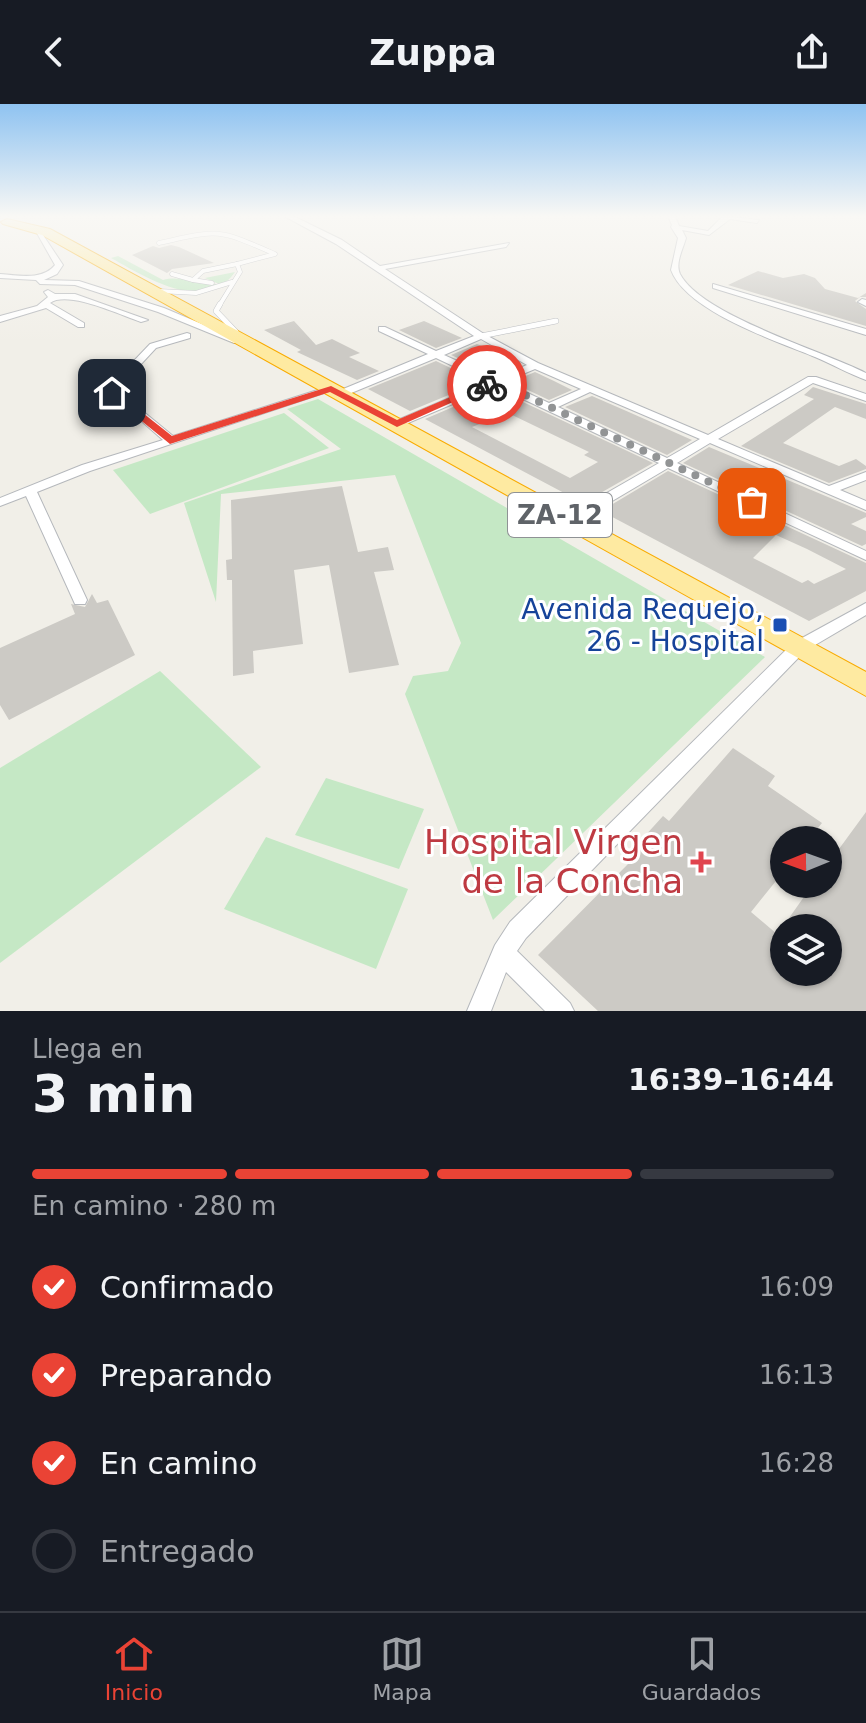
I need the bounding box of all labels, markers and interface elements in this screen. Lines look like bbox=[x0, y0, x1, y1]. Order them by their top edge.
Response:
icon: back bbox=[32, 30, 76, 74]
icon: share bbox=[790, 30, 834, 74]
text: Zuppa bbox=[369, 32, 497, 73]
courier bbox=[447, 345, 527, 425]
pin bbox=[78, 359, 146, 427]
icon: bike bbox=[465, 363, 509, 407]
icon: home bbox=[90, 371, 134, 415]
pin bbox=[718, 468, 786, 536]
icon: bag bbox=[730, 480, 774, 524]
road number: ZA-12 bbox=[508, 493, 612, 537]
place label: Avenida Requejo, 26 - Hospital bbox=[521, 593, 764, 658]
marker: Avenida Requejo, 26 - Hospital bbox=[771, 616, 789, 634]
place label: Hospital Virgen de la Concha bbox=[424, 822, 683, 901]
north arrow bbox=[770, 826, 842, 898]
map controls bbox=[770, 826, 842, 986]
marker: Hospital Virgen de la Concha bbox=[690, 851, 712, 873]
button: layers bbox=[770, 914, 842, 986]
text: Llega en bbox=[32, 1034, 143, 1064]
text: 16:39–16:44 bbox=[628, 1062, 834, 1097]
text: 3 min bbox=[32, 1064, 195, 1124]
text: En camino · 280 m bbox=[32, 1191, 276, 1221]
icon: check bbox=[32, 1265, 76, 1309]
text: Confirmado bbox=[100, 1270, 274, 1305]
text: 16:09 bbox=[759, 1272, 834, 1302]
icon: check bbox=[32, 1353, 76, 1397]
text: Preparando bbox=[100, 1358, 272, 1393]
text: 16:13 bbox=[759, 1360, 834, 1390]
icon: check bbox=[32, 1441, 76, 1485]
text: En camino bbox=[100, 1446, 257, 1481]
text: 16:28 bbox=[759, 1448, 834, 1478]
text: Entregado bbox=[100, 1534, 255, 1569]
tab: Inicio bbox=[105, 1632, 163, 1705]
tab: Mapa bbox=[372, 1632, 432, 1705]
tab: Guardados bbox=[642, 1632, 761, 1705]

